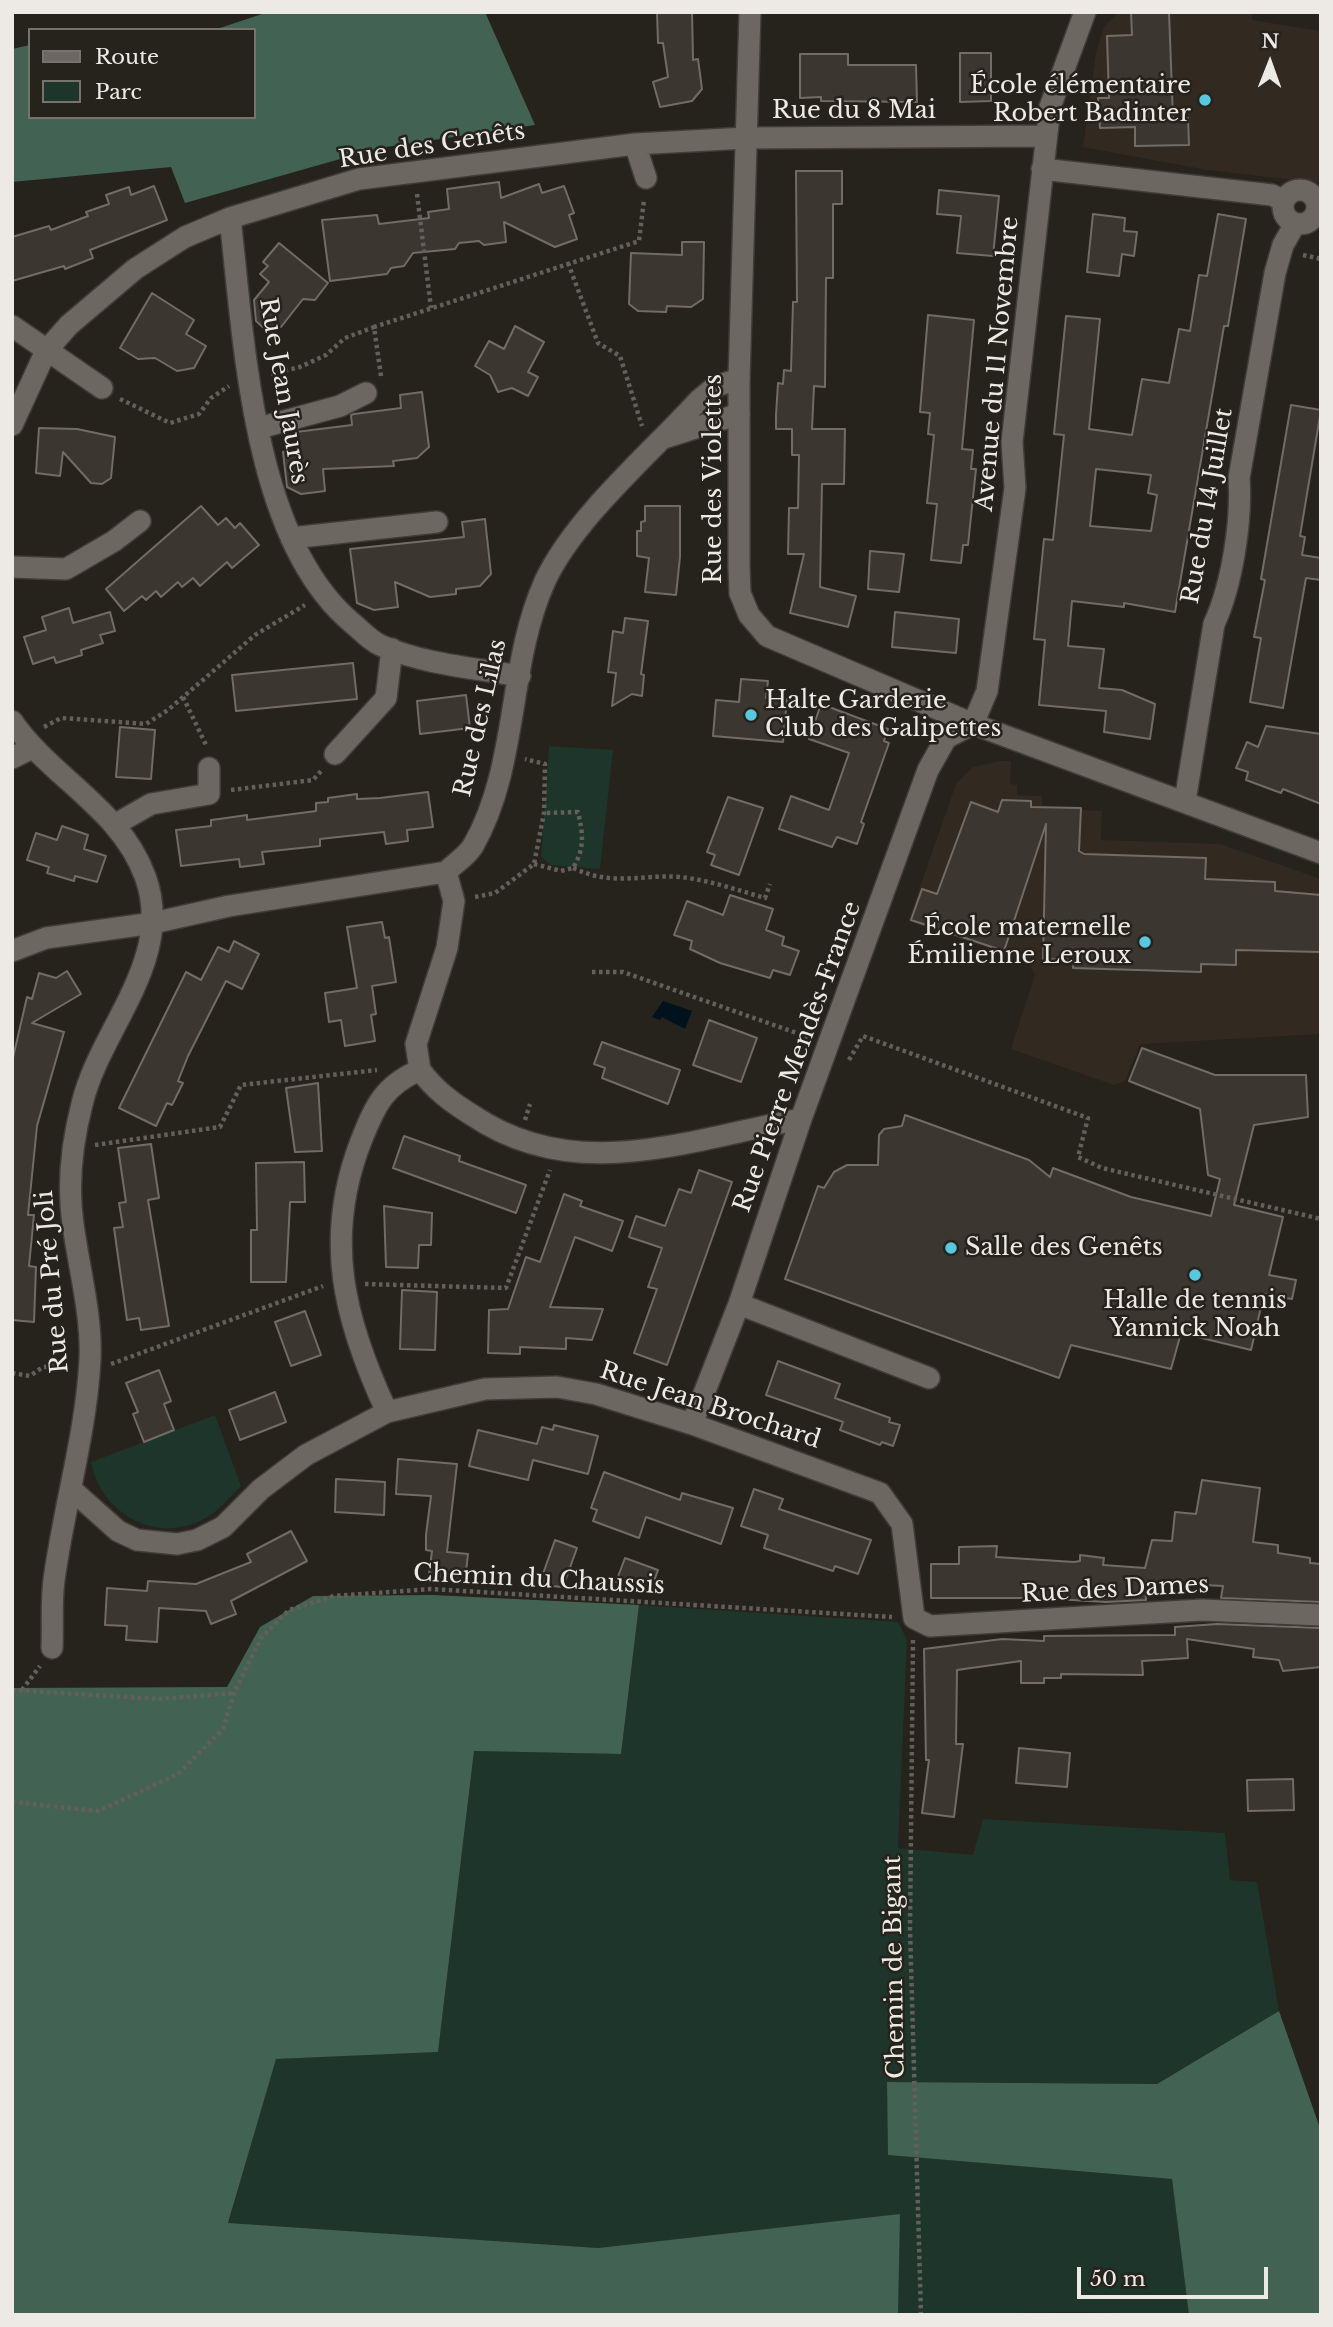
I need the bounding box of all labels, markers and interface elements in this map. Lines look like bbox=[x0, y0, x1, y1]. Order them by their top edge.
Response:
legend bbox=[28, 28, 256, 119]
north arrow bbox=[1235, 28, 1305, 98]
text: N bbox=[1261, 30, 1280, 53]
text: Route bbox=[95, 44, 159, 70]
place label: École élémentaire Robert Badinter bbox=[970, 72, 1191, 128]
text: Parc bbox=[95, 79, 142, 105]
marker: École élémentaire Robert Badinter bbox=[1197, 92, 1213, 108]
street label: Rue du 8 Mai bbox=[772, 97, 936, 125]
street label: Rue des Genêts bbox=[337, 117, 527, 175]
street label: Avenue du 11 Novembre bbox=[971, 215, 1025, 513]
street label: Rue Jean Jaurès bbox=[252, 296, 314, 486]
street label: Rue des Violettes bbox=[700, 374, 728, 584]
street label: Rue du 14 Juillet bbox=[1177, 406, 1239, 606]
street label: Rue des Lilas bbox=[449, 636, 513, 800]
place label: Halte Garderie Club des Galipettes bbox=[765, 687, 1001, 743]
marker: Halte Garderie Club des Galipettes bbox=[743, 707, 759, 723]
street label: Rue Pierre Mendès-France bbox=[728, 898, 868, 1216]
place label: École maternelle Émilienne Leroux bbox=[907, 914, 1131, 970]
marker: École maternelle Émilienne Leroux bbox=[1137, 934, 1153, 950]
street label: Rue du Pré Joli bbox=[31, 1189, 75, 1375]
place label: Salle des Genêts bbox=[965, 1234, 1163, 1262]
marker: Salle des Genêts bbox=[943, 1240, 959, 1256]
marker: Halle de tennis Yannick Noah bbox=[1187, 1267, 1203, 1283]
place label: Halle de tennis Yannick Noah bbox=[1103, 1287, 1287, 1343]
street label: Rue Jean Brochard bbox=[596, 1357, 824, 1455]
street label: Chemin du Chaussis bbox=[412, 1559, 666, 1601]
street label: Rue des Dames bbox=[1020, 1571, 1210, 1609]
street label: Chemin de Bigant bbox=[879, 1855, 911, 2079]
scale bar bbox=[1081, 2254, 1272, 2298]
text: 50 m bbox=[1090, 2266, 1145, 2292]

